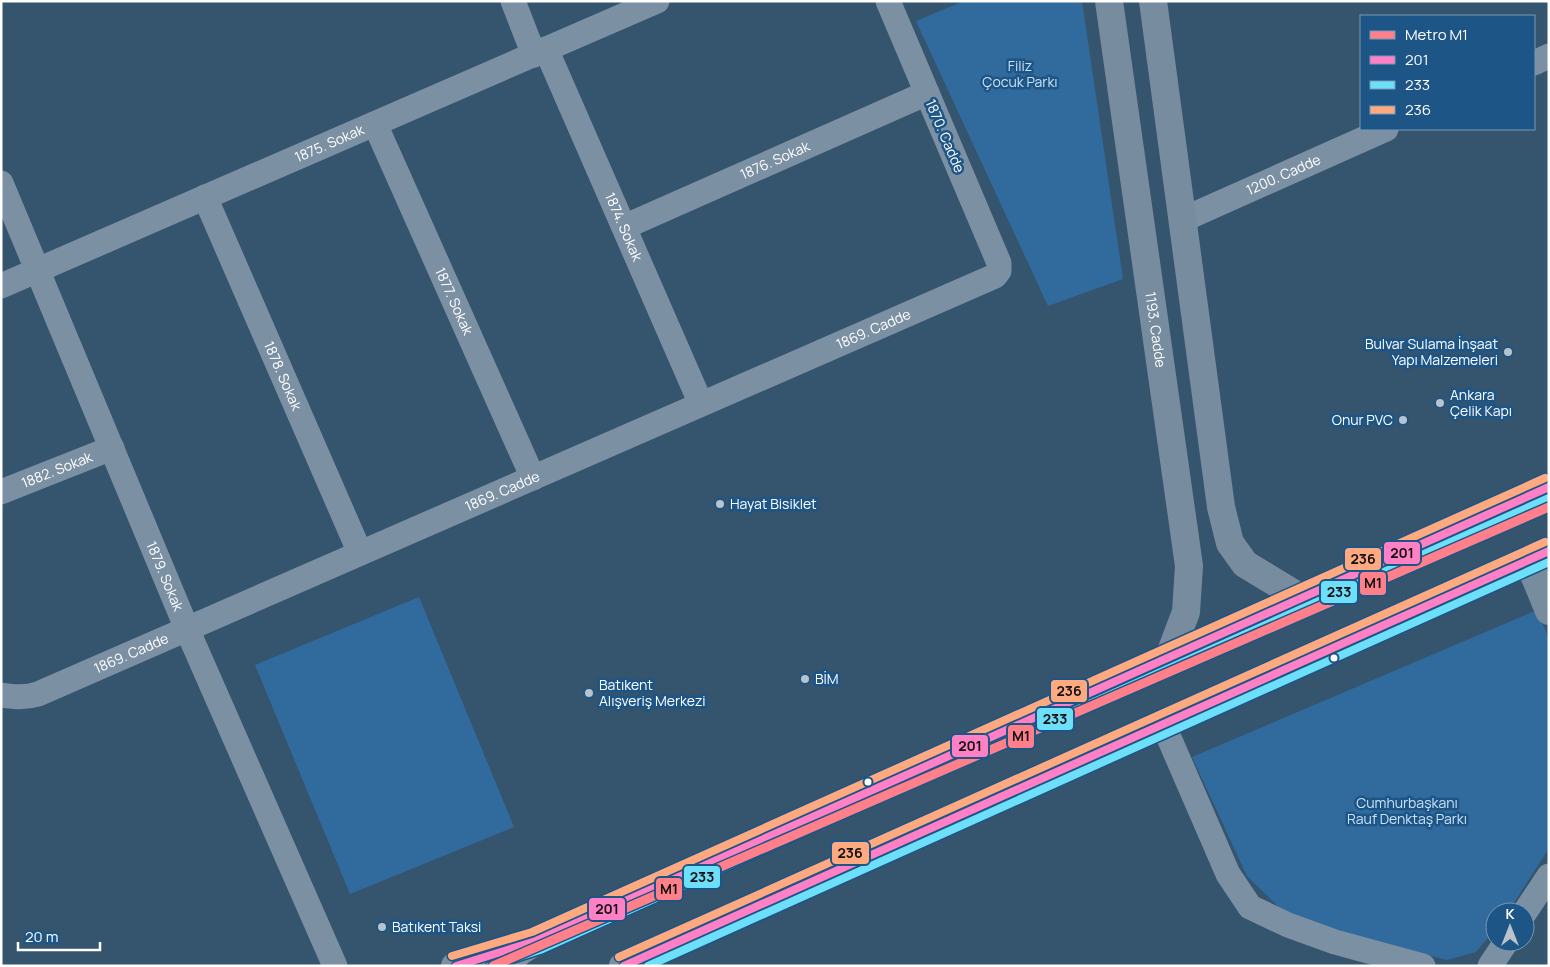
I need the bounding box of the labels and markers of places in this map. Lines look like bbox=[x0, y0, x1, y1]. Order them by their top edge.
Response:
place label: Bulvar Sulama İnşaat Yapı Malzemeleri bbox=[1365, 334, 1498, 369]
marker: Bulvar Sulama İnşaat Yapı Malzemeleri bbox=[1502, 346, 1514, 358]
place label: Ankara Çelik Kapı bbox=[1450, 385, 1512, 420]
marker: Ankara Çelik Kapı bbox=[1434, 397, 1446, 409]
place label: Onur PVC bbox=[1332, 410, 1393, 429]
marker: Onur PVC bbox=[1397, 414, 1409, 426]
place label: Hayat Bisiklet bbox=[730, 494, 817, 513]
marker: Hayat Bisiklet bbox=[714, 498, 726, 510]
unlabelled marker bbox=[1329, 653, 1339, 663]
place label: BİM bbox=[815, 669, 839, 688]
marker: BİM bbox=[799, 673, 811, 685]
place label: Batıkent Alışveriş Merkezi bbox=[599, 675, 706, 710]
marker: Batıkent Alışveriş Merkezi bbox=[583, 687, 595, 699]
unlabelled marker bbox=[863, 777, 873, 787]
place label: Batıkent Taksi bbox=[392, 917, 481, 936]
marker: Batıkent Taksi bbox=[376, 921, 388, 933]

